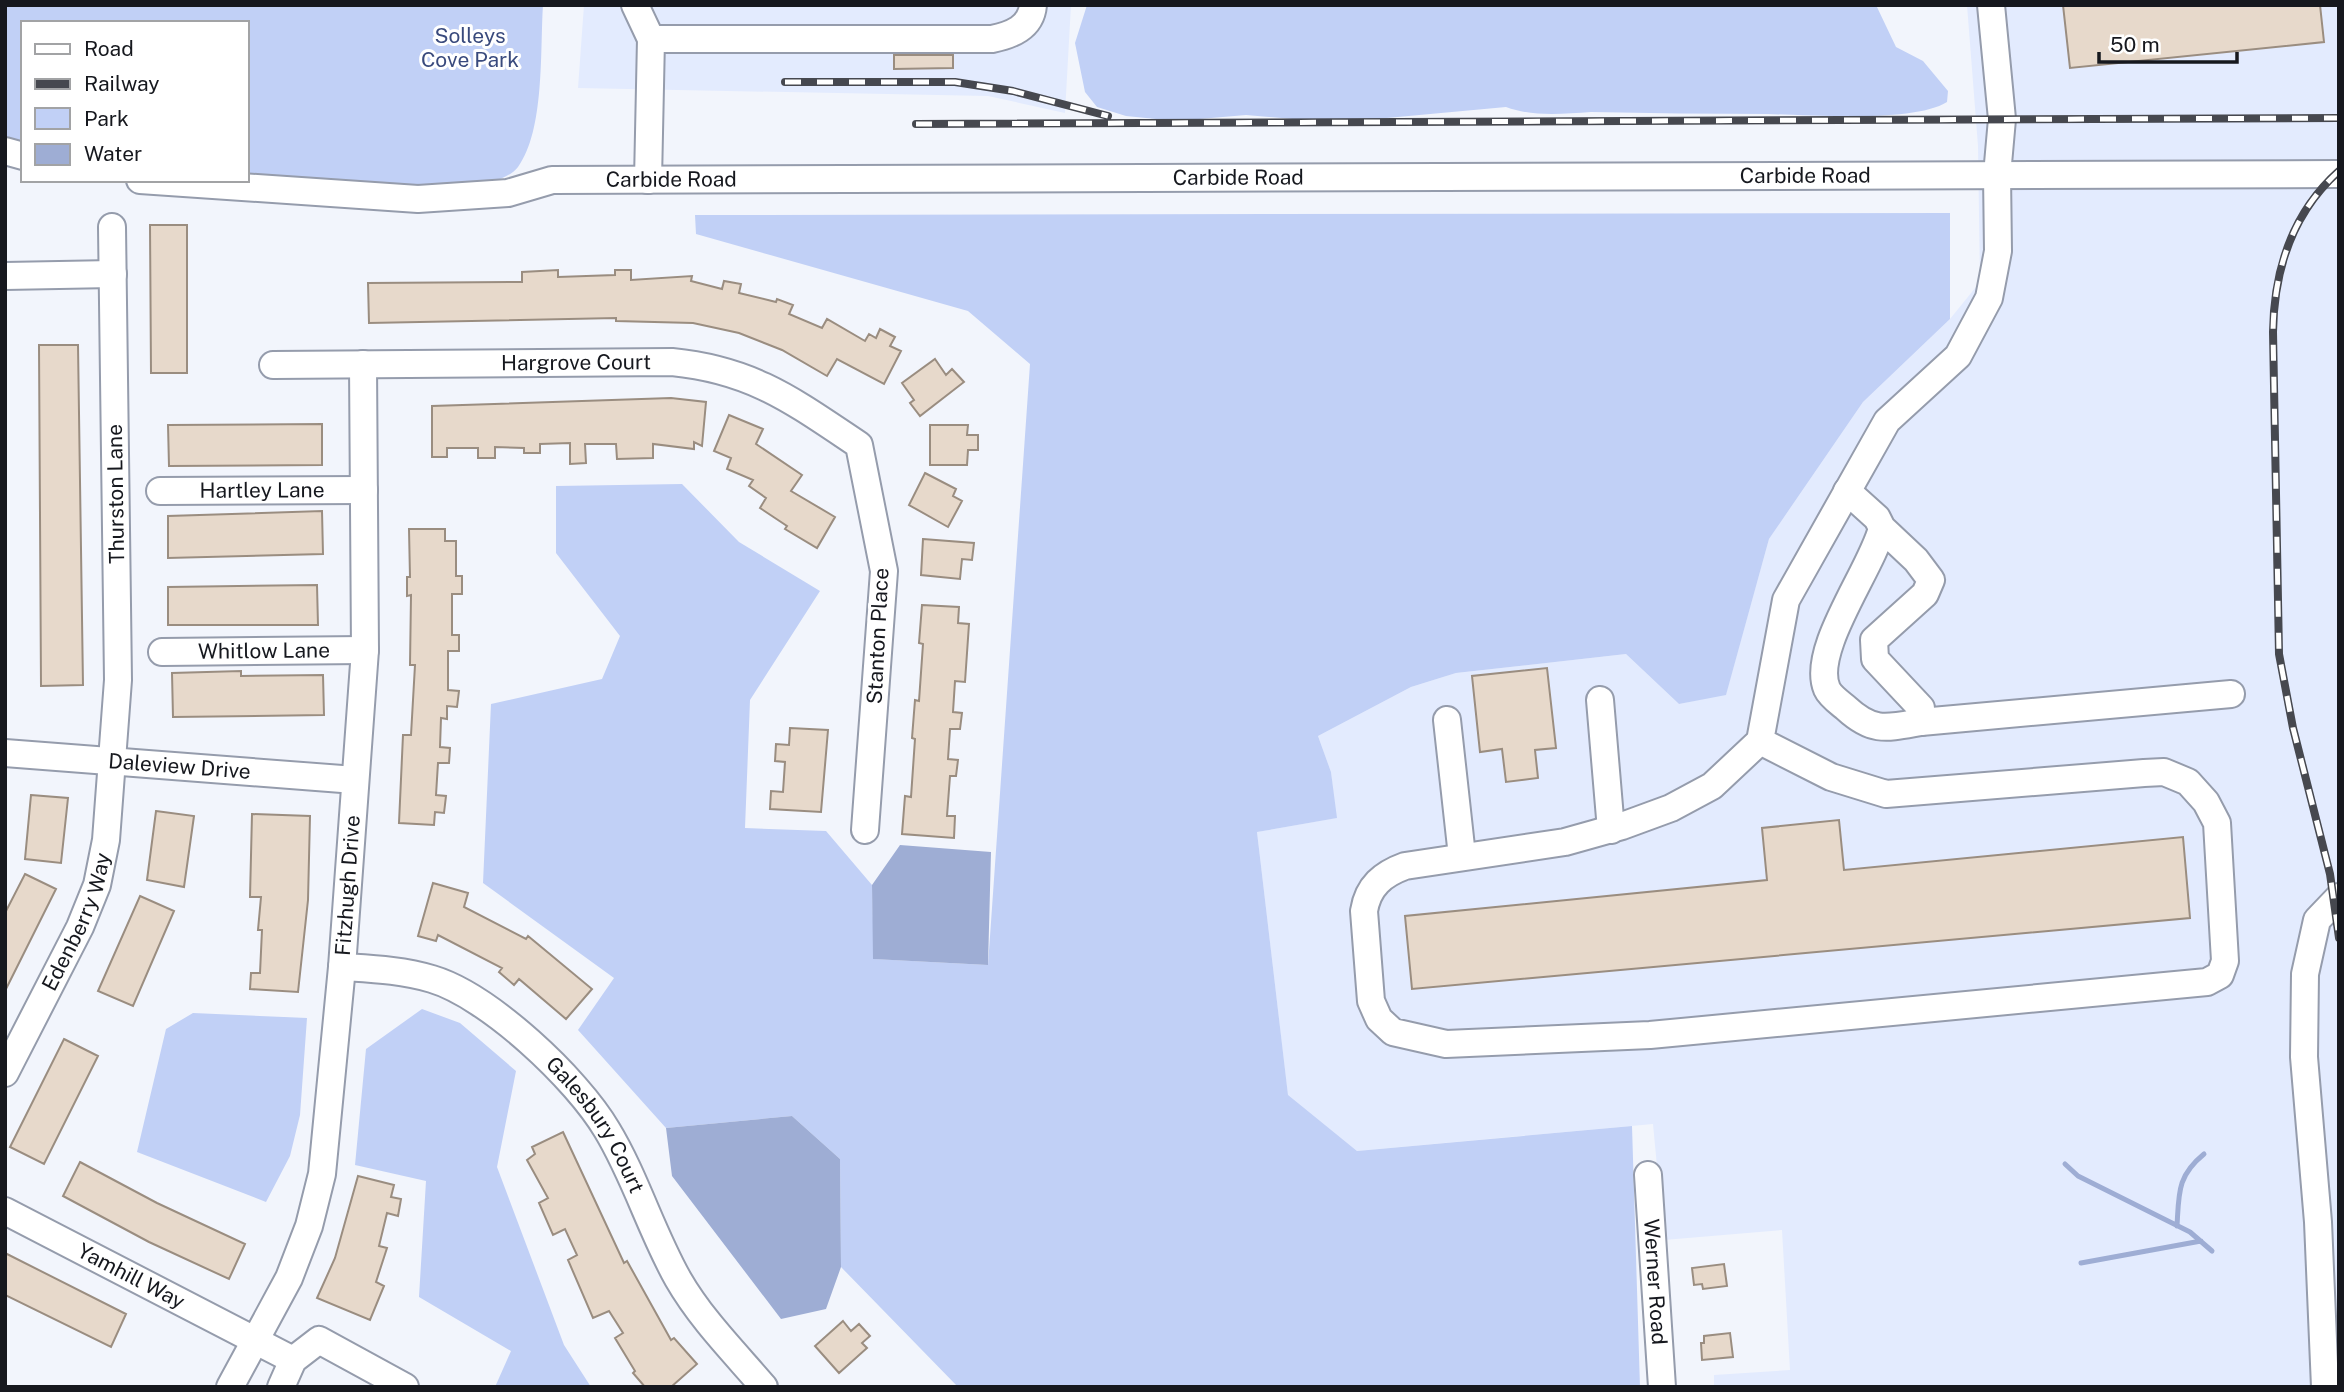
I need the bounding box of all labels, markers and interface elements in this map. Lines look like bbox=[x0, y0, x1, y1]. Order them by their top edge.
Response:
legend bbox=[21, 21, 248, 182]
scale bar bbox=[2099, 21, 2237, 65]
park label: Solleys Cove Park bbox=[421, 23, 519, 72]
text: 50 m bbox=[2110, 32, 2160, 57]
text: Road bbox=[84, 36, 134, 61]
text: Railway bbox=[84, 71, 160, 96]
text: Park bbox=[84, 106, 129, 131]
text: Water bbox=[84, 141, 142, 166]
street label: Carbide Road bbox=[1740, 163, 1871, 188]
street label: Carbide Road bbox=[1173, 164, 1304, 190]
street label: Carbide Road bbox=[606, 166, 737, 192]
street label: Hargrove Court bbox=[501, 349, 651, 375]
street label: Thurston Lane bbox=[102, 424, 129, 564]
street label: Hartley Lane bbox=[199, 477, 325, 503]
street label: Stanton Place bbox=[861, 567, 894, 705]
street label: Whitlow Lane bbox=[198, 637, 330, 664]
street label: Daleview Drive bbox=[107, 748, 252, 784]
street label: Fitzhugh Drive bbox=[330, 814, 365, 957]
street label: Edenberry Way bbox=[36, 851, 115, 995]
street label: Galesbury Court bbox=[541, 1051, 650, 1197]
street label: Werner Road bbox=[1639, 1218, 1672, 1346]
street label: Yamhill Way bbox=[74, 1238, 189, 1314]

